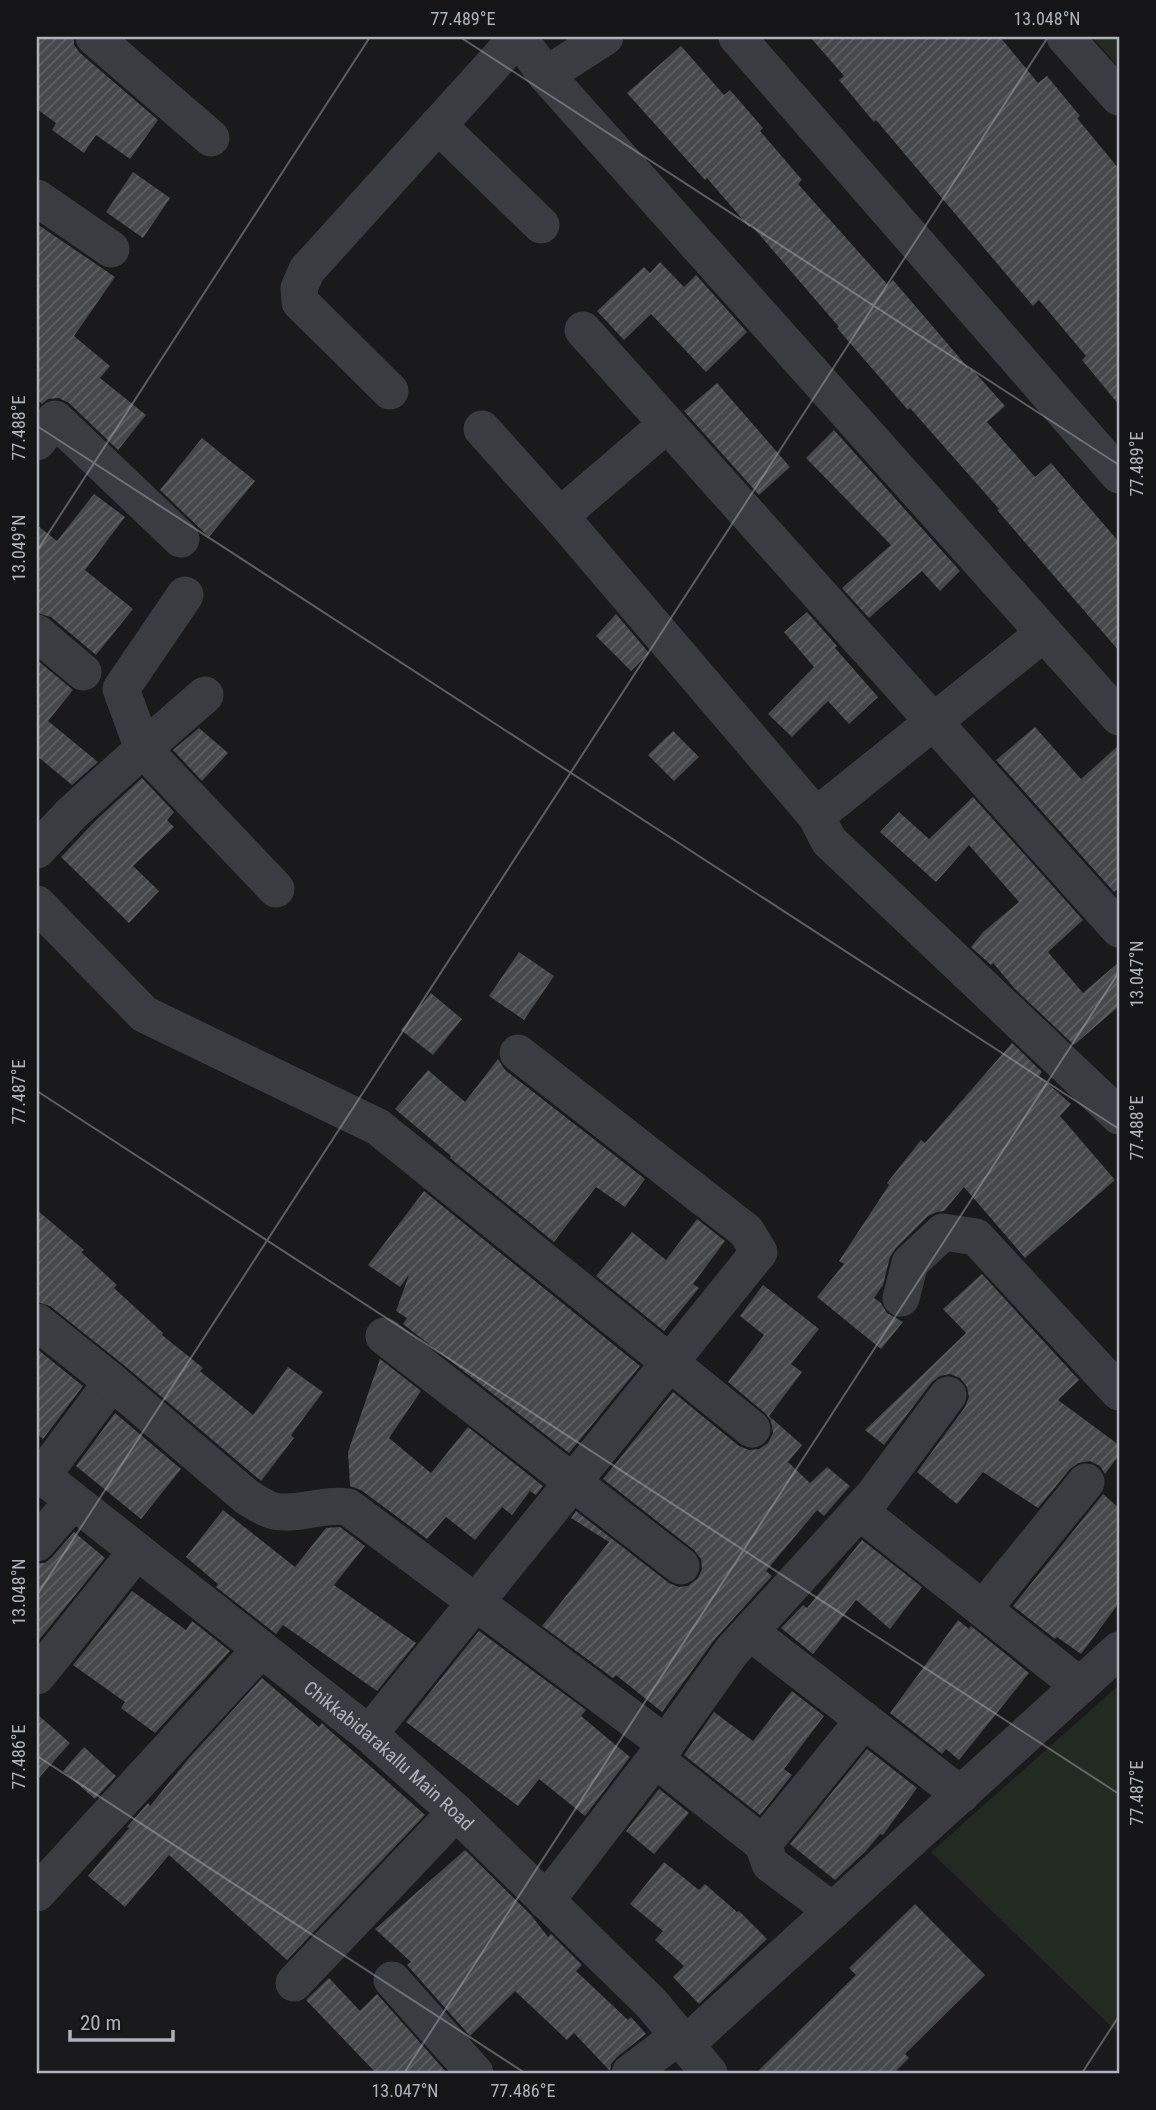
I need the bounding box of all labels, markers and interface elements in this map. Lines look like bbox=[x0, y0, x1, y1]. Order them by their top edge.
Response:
text: 77.489°E bbox=[431, 8, 495, 29]
text: 13.048°N bbox=[1013, 8, 1081, 29]
text: 77.488°E bbox=[8, 396, 29, 460]
text: 77.489°E bbox=[1126, 432, 1147, 496]
text: 13.049°N bbox=[8, 514, 29, 582]
text: 13.047°N bbox=[1126, 940, 1147, 1008]
text: 77.487°E bbox=[8, 1060, 29, 1124]
text: 77.488°E bbox=[1126, 1096, 1147, 1160]
text: 13.048°N bbox=[8, 1558, 29, 1626]
street label: Chikkabidarakallu Main Road bbox=[300, 1676, 479, 1835]
text: 77.486°E bbox=[8, 1725, 29, 1789]
text: 77.487°E bbox=[1126, 1761, 1147, 1825]
scale bar bbox=[70, 1998, 173, 2042]
text: 20 m bbox=[80, 2011, 121, 2035]
text: 13.047°N bbox=[371, 2080, 439, 2101]
text: 77.486°E bbox=[491, 2080, 555, 2101]

